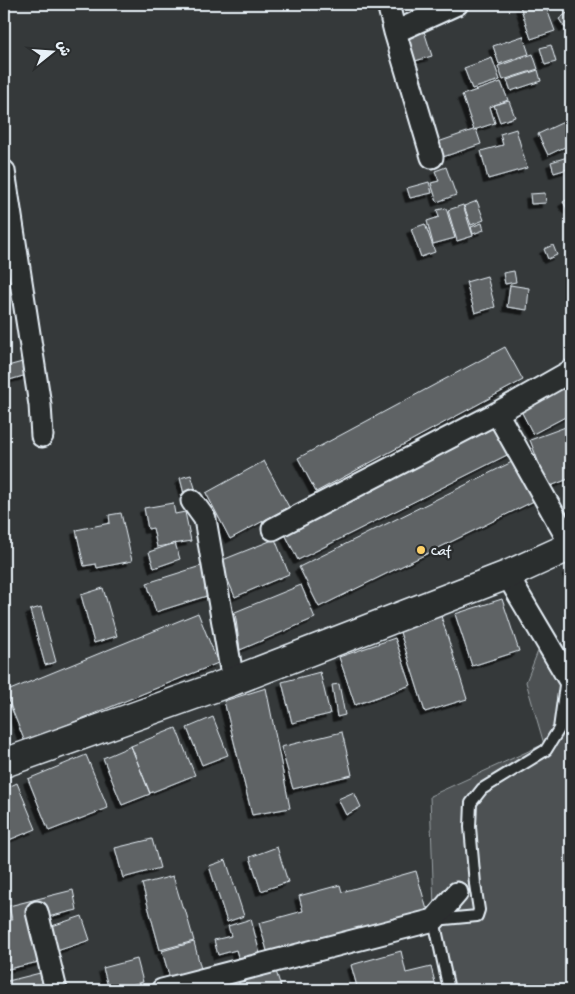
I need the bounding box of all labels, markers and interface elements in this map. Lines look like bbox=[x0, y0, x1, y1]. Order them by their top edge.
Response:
north arrow bbox=[28, 28, 78, 78]
text: ش bbox=[52, 39, 72, 59]
marker: Caf bbox=[415, 544, 427, 556]
place label: Caf bbox=[431, 544, 452, 561]

